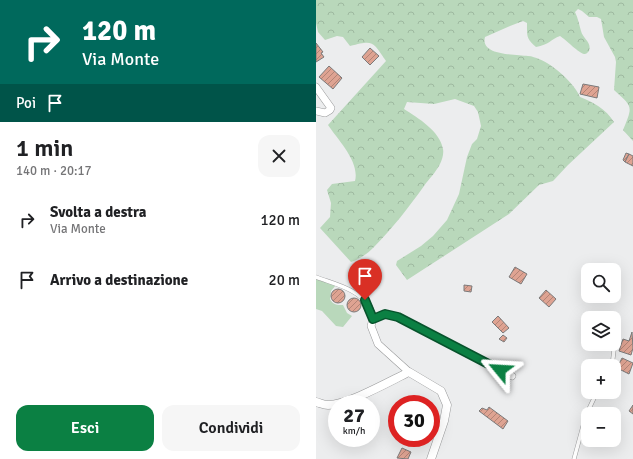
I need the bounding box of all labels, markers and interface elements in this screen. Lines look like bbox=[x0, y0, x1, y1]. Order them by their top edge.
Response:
text: 120 m bbox=[82, 14, 156, 48]
icon: right bbox=[16, 16, 68, 68]
text: Via Monte bbox=[82, 48, 159, 70]
icon: arrive bbox=[44, 92, 66, 114]
text: Poi bbox=[16, 94, 36, 112]
text: 1 min bbox=[16, 133, 73, 163]
button: close bbox=[258, 135, 300, 177]
text: 140 m · 20:17 bbox=[16, 163, 92, 179]
text: Svolta a destra bbox=[50, 203, 146, 221]
icon: right bbox=[16, 209, 38, 231]
text: 120 m bbox=[260, 211, 300, 229]
text: Via Monte bbox=[50, 221, 106, 237]
pin bbox=[348, 259, 382, 300]
map controls bbox=[581, 263, 621, 447]
button: search bbox=[581, 263, 621, 303]
icon: arrive bbox=[354, 265, 376, 287]
icon: arrive bbox=[16, 269, 38, 291]
text: Arrivo a destinazione bbox=[50, 271, 188, 289]
text: 20 m bbox=[269, 271, 300, 289]
button: layers bbox=[581, 311, 621, 351]
position arrow bbox=[479, 349, 521, 391]
button: + bbox=[581, 359, 621, 399]
speed limit sign: 30 bbox=[388, 395, 440, 447]
text: 27 bbox=[343, 403, 365, 428]
button: Esci bbox=[16, 405, 154, 451]
button: Condividi bbox=[162, 405, 300, 451]
button: − bbox=[581, 407, 621, 447]
text: km/h bbox=[343, 425, 365, 437]

